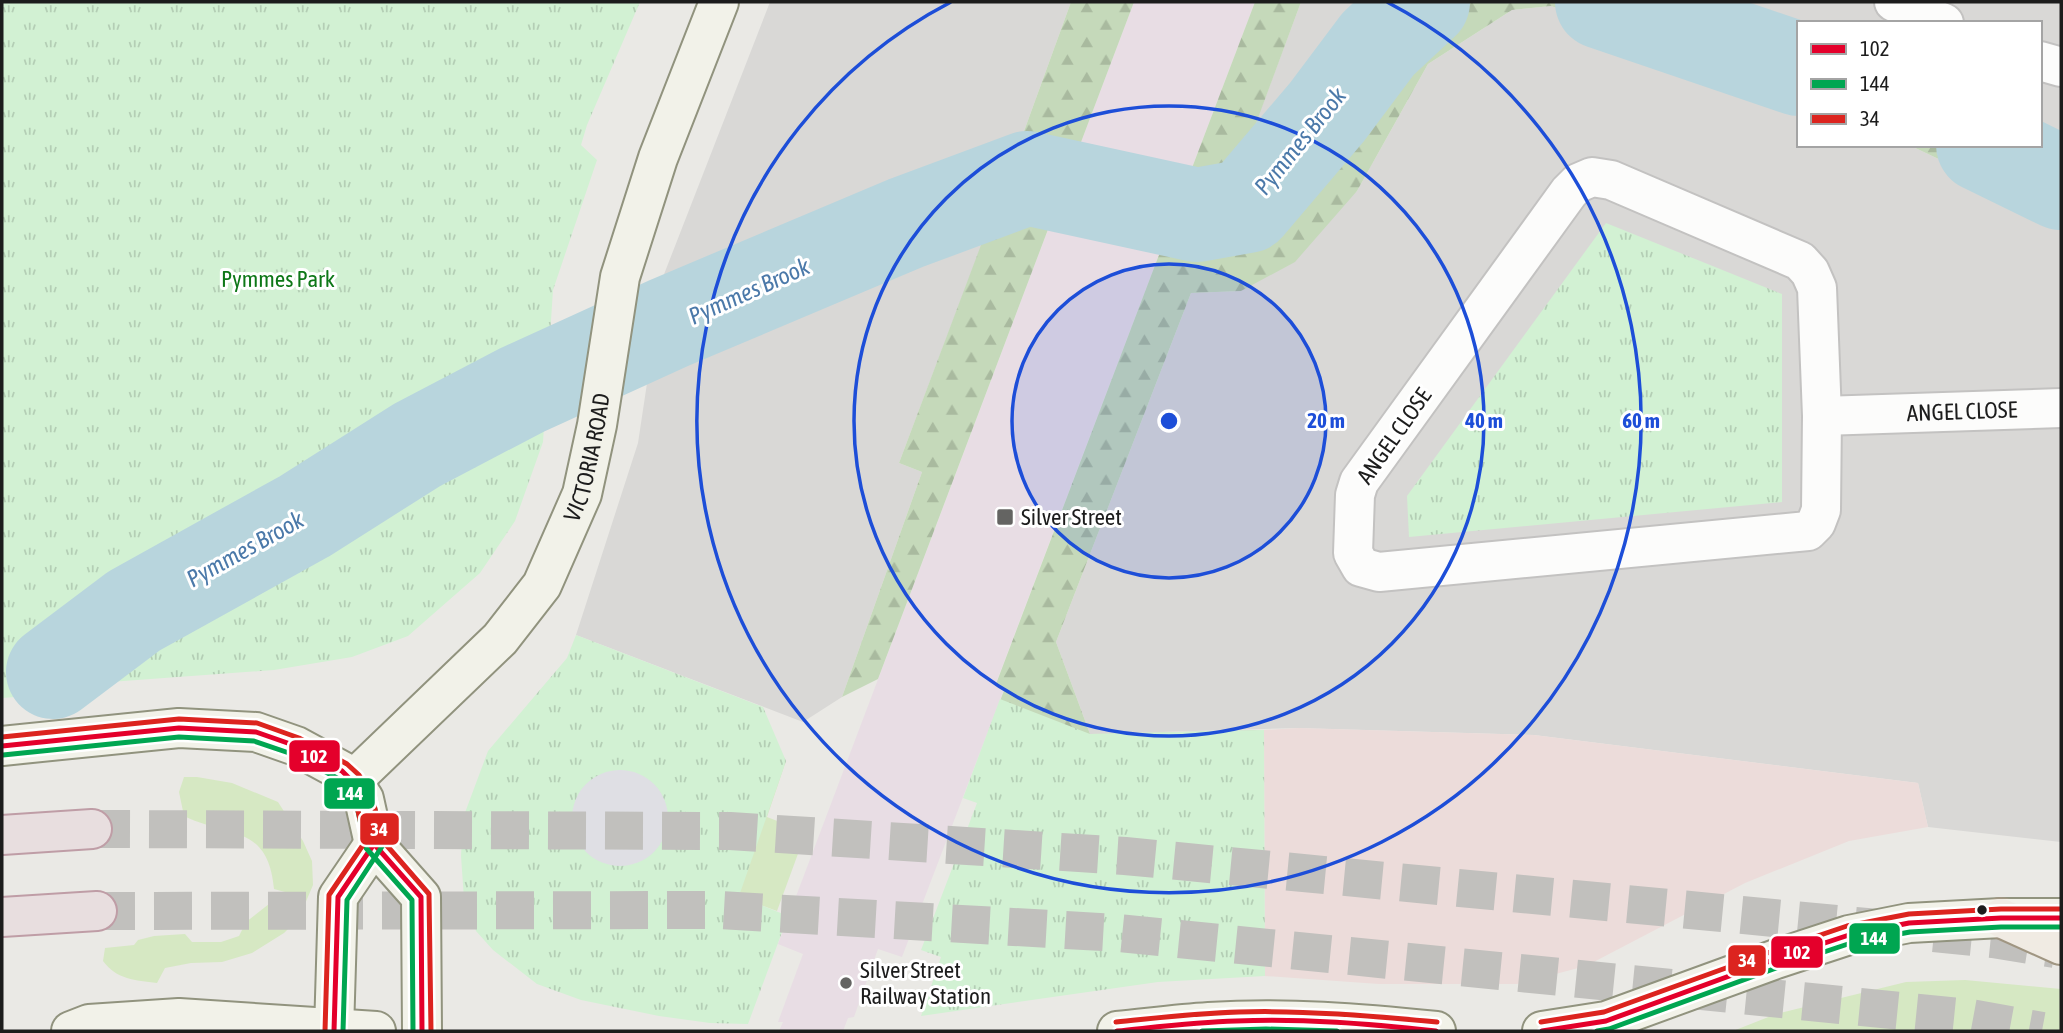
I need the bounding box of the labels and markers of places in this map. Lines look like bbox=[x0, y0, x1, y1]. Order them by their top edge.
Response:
centre of rings bbox=[1157, 409, 1181, 433]
place label: Silver Street bbox=[1021, 504, 1122, 530]
marker: Silver Street bbox=[995, 507, 1015, 527]
unlabelled marker bbox=[1975, 903, 1989, 917]
place label: Silver Street Railway Station bbox=[860, 957, 991, 1009]
marker: Silver Street Railway Station bbox=[838, 975, 854, 991]

